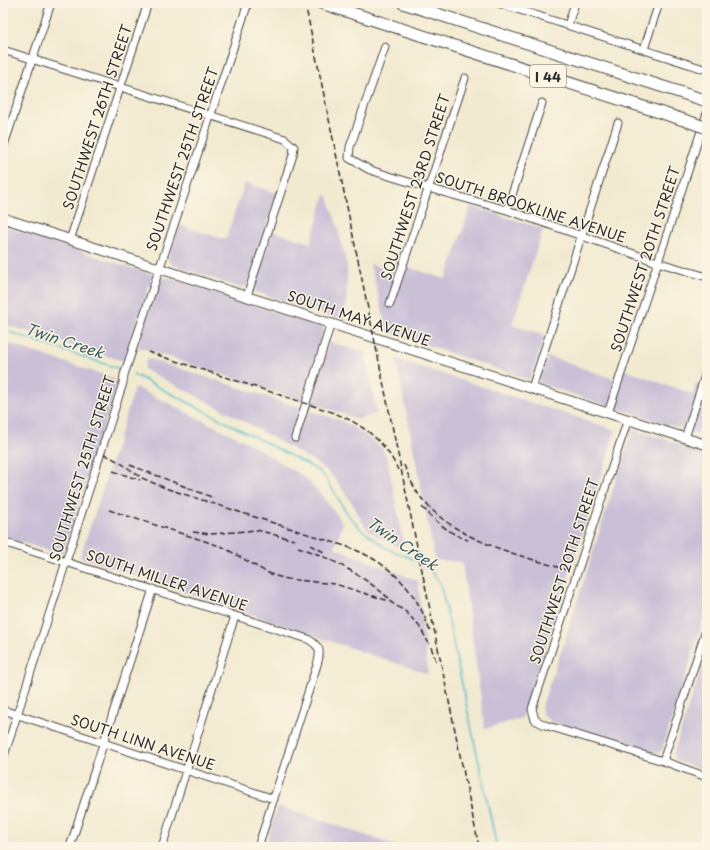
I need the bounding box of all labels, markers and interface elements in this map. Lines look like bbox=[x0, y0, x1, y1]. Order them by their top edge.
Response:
street label: SOUTHWEST 26TH STREET bbox=[57, 21, 137, 212]
street label: SOUTHWEST 25TH STREET bbox=[141, 64, 224, 254]
road number: I 44 bbox=[530, 65, 566, 87]
street label: SOUTHWEST 23RD STREET bbox=[375, 91, 455, 283]
street label: SOUTHWEST 20TH STREET bbox=[605, 163, 685, 355]
street label: SOUTH BROOKLINE AVENUE bbox=[433, 166, 629, 248]
street label: SOUTH MAY AVENUE bbox=[285, 285, 434, 351]
water label: Twin Creek bbox=[23, 316, 108, 364]
street label: SOUTHWEST 25TH STREET bbox=[44, 372, 120, 563]
street label: SOUTHWEST 20TH STREET bbox=[524, 475, 604, 667]
water label: Twin Creek bbox=[363, 511, 444, 576]
street label: SOUTH MILLER AVENUE bbox=[84, 544, 250, 616]
street label: SOUTH LINN AVENUE bbox=[68, 709, 218, 775]

